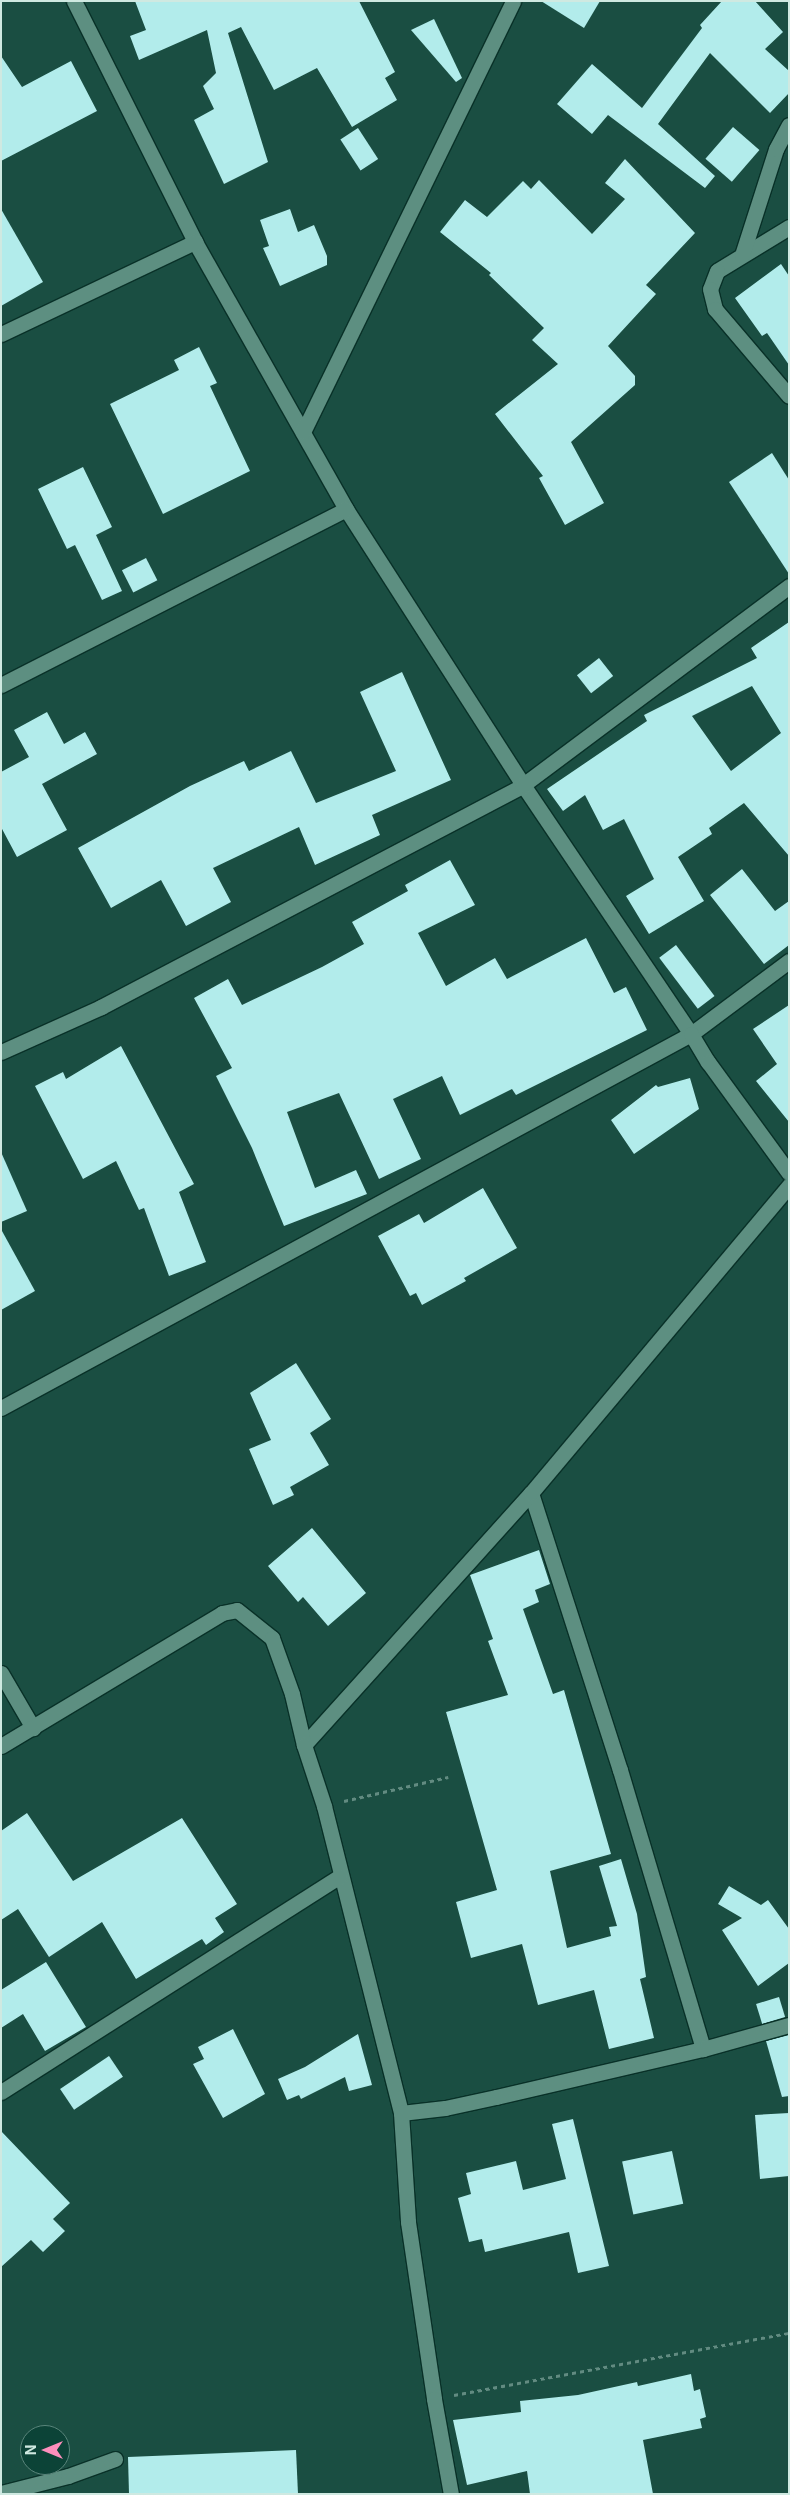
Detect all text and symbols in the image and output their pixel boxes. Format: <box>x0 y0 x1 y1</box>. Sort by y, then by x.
north arrow <box>20 2425 70 2475</box>
text: N <box>22 2445 39 2455</box>

